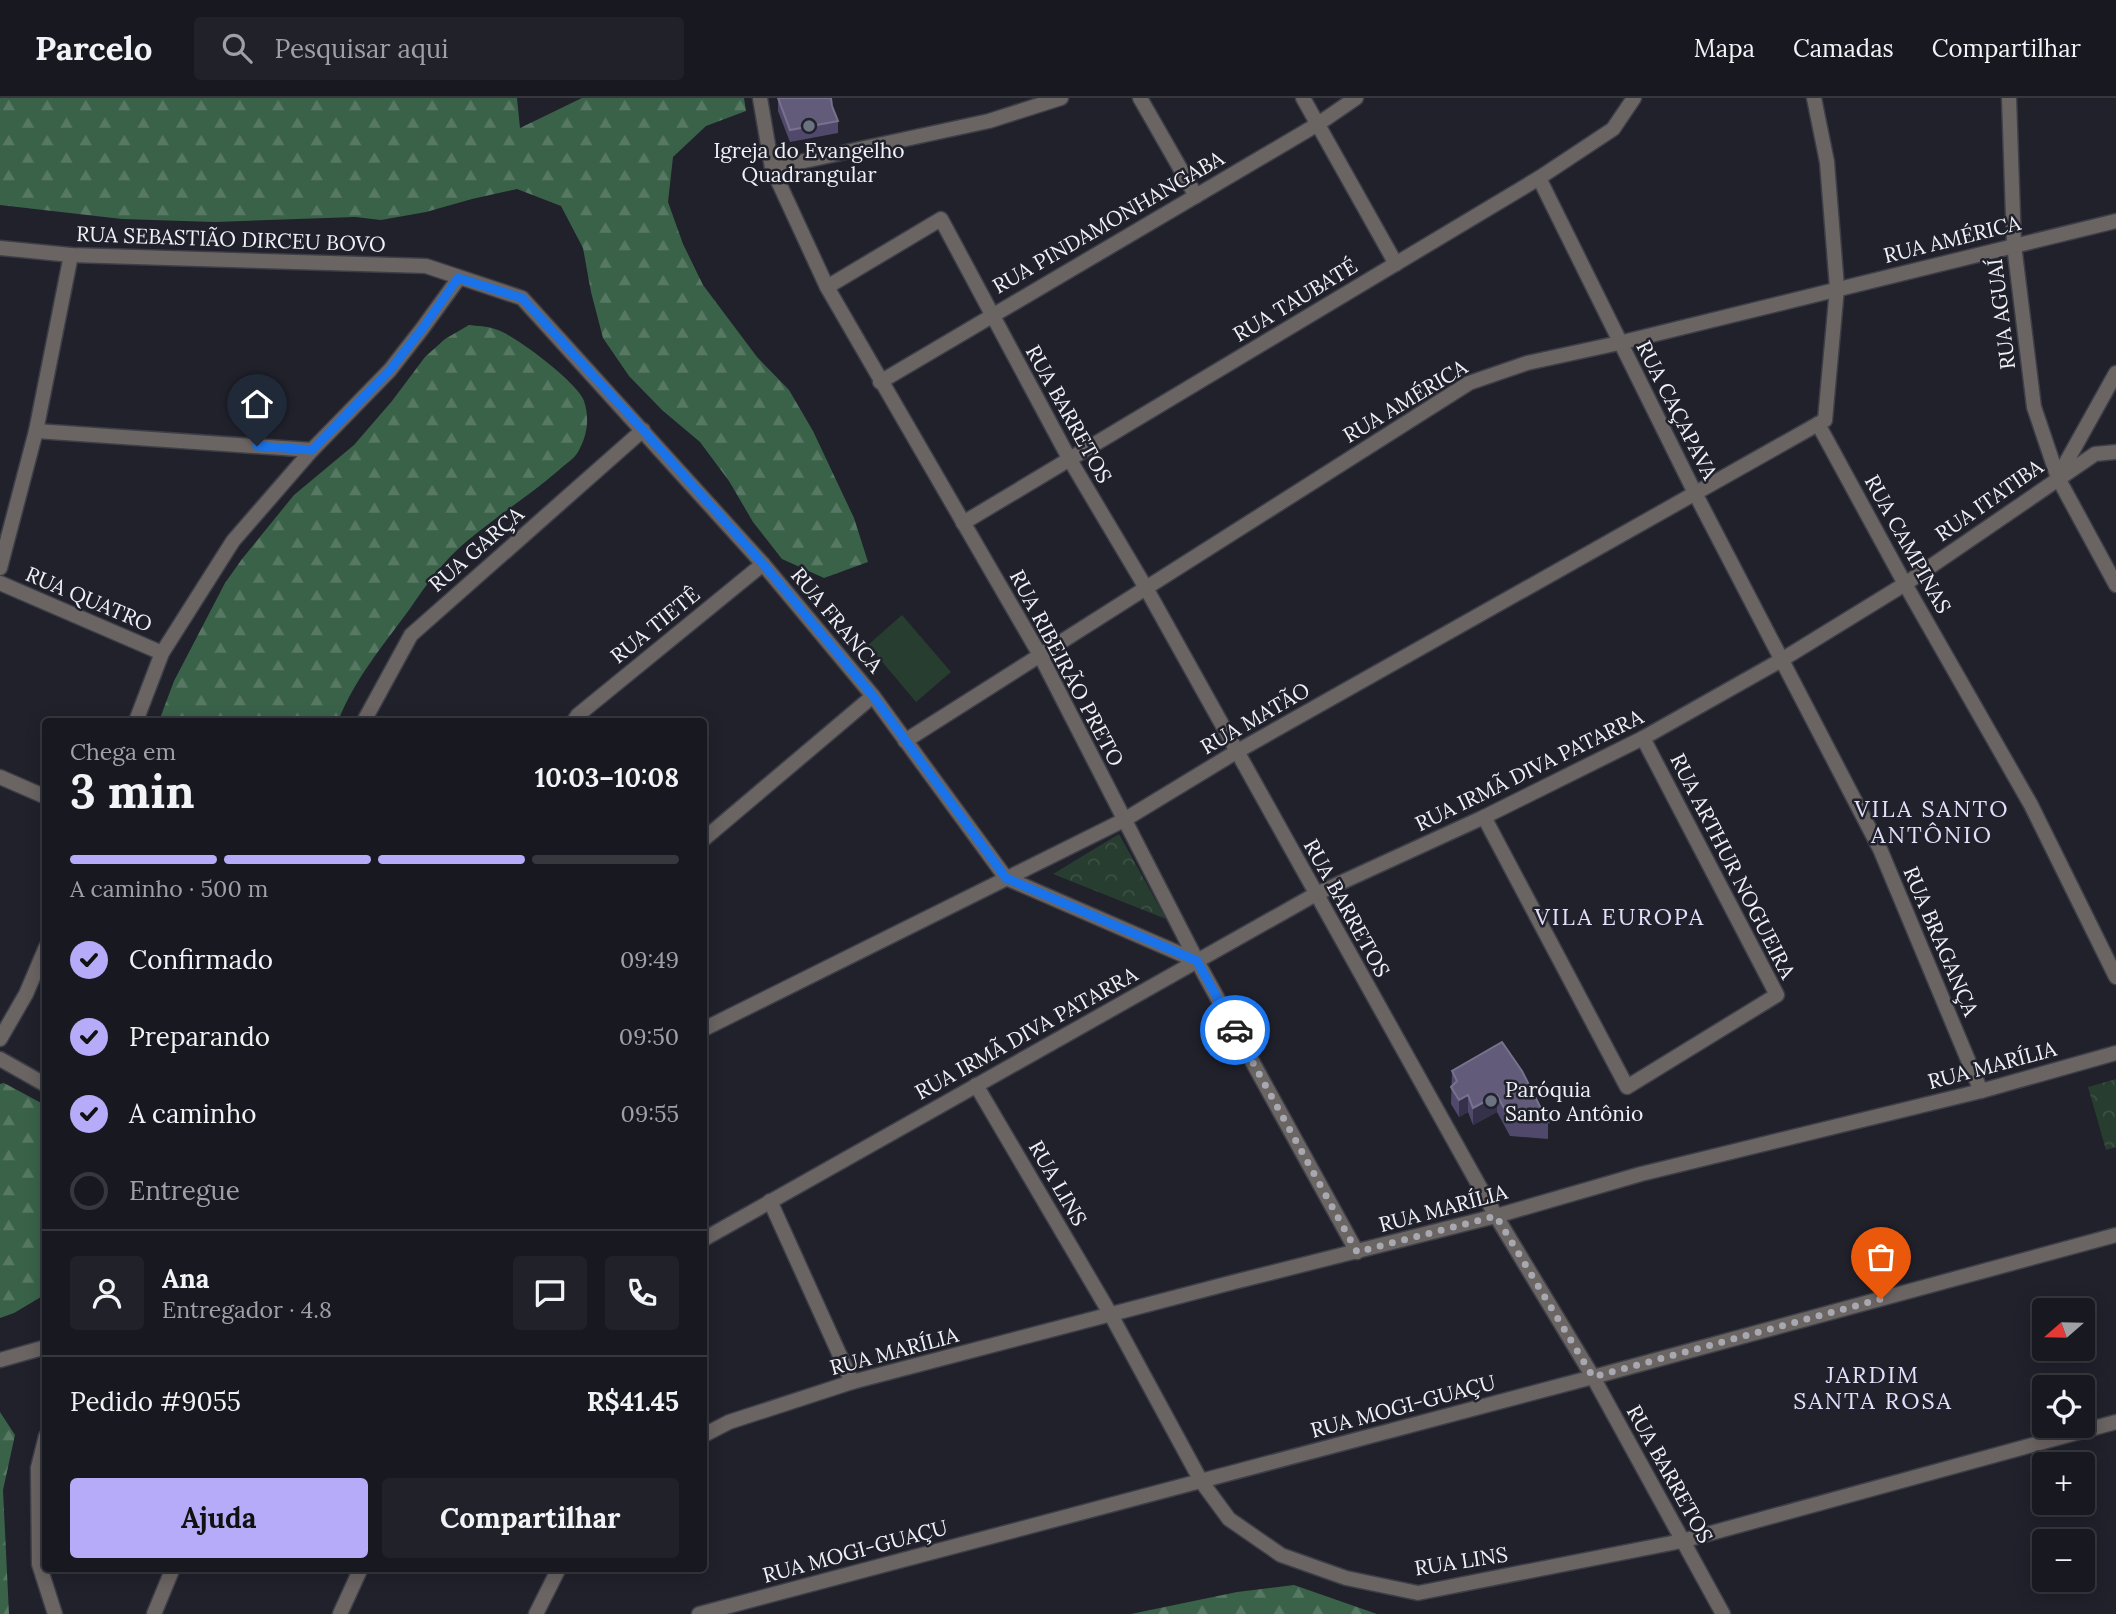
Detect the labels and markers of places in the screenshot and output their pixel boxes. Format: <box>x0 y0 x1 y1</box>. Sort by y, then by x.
marker: Igreja do Evangelho Quadrangular <box>801 118 817 134</box>
place label: Igreja do Evangelho Quadrangular <box>713 137 905 188</box>
pin <box>227 374 287 446</box>
place label: Paróquia Santo Antônio <box>1505 1076 1643 1127</box>
marker: Paróquia Santo Antônio <box>1483 1093 1499 1109</box>
pin <box>1851 1227 1911 1299</box>

